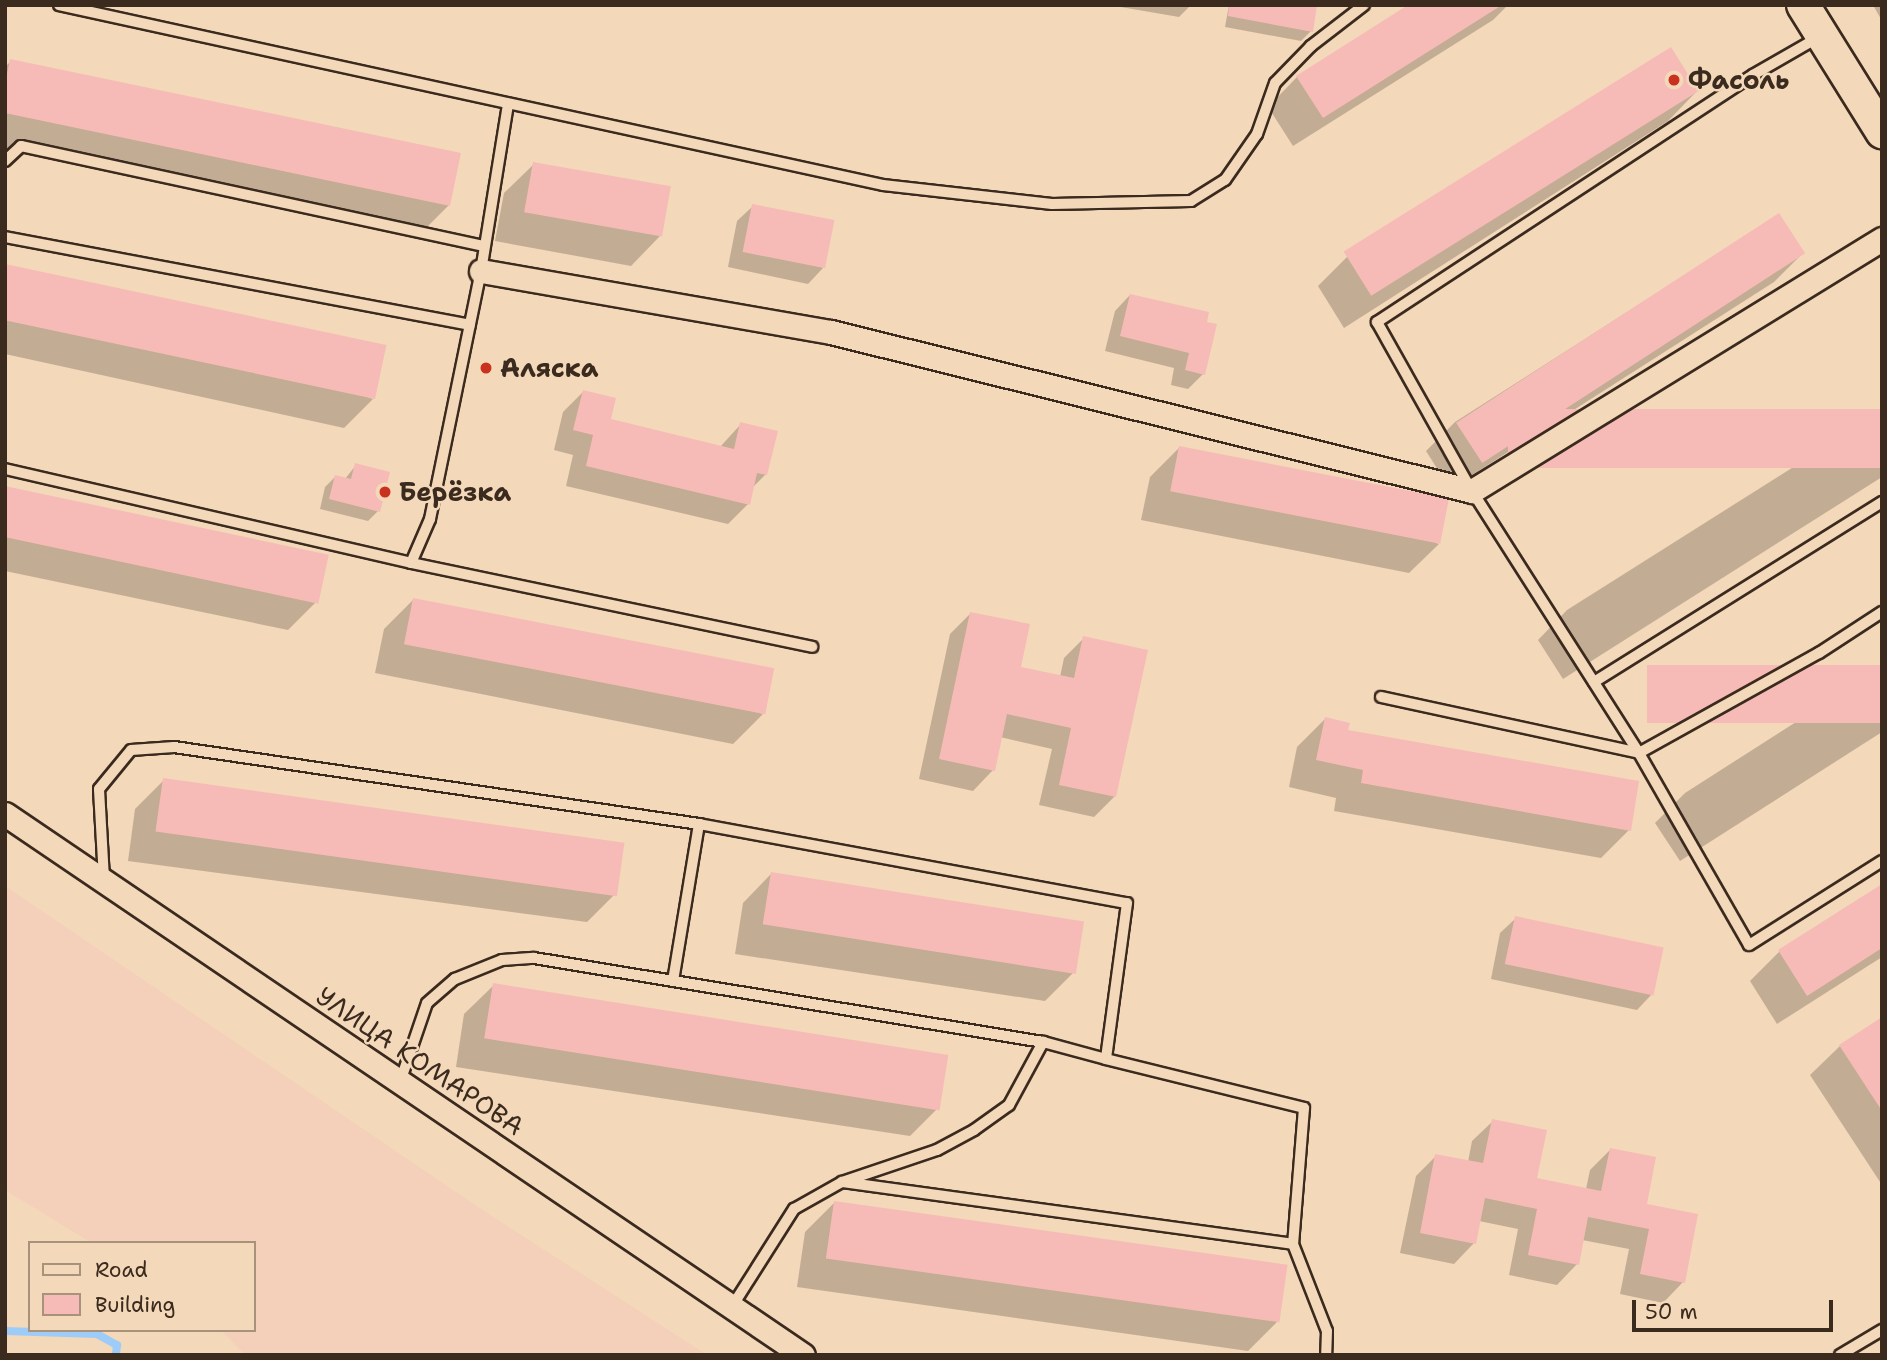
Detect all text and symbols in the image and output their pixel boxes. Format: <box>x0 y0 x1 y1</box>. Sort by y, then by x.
place label: Фасоль <box>1688 64 1789 96</box>
marker: Фасоль <box>1666 72 1682 88</box>
place label: Аляска <box>500 352 599 384</box>
marker: Аляска <box>478 360 494 376</box>
place label: Берёзка <box>399 476 511 508</box>
marker: Берёзка <box>377 484 393 500</box>
street label: УЛИЦА КОМАРОВА <box>310 980 530 1142</box>
legend <box>28 1241 256 1332</box>
text: Road <box>95 1256 148 1284</box>
scale bar <box>1635 1286 1836 1330</box>
text: Building <box>95 1291 175 1319</box>
text: 50 m <box>1645 1298 1698 1326</box>

